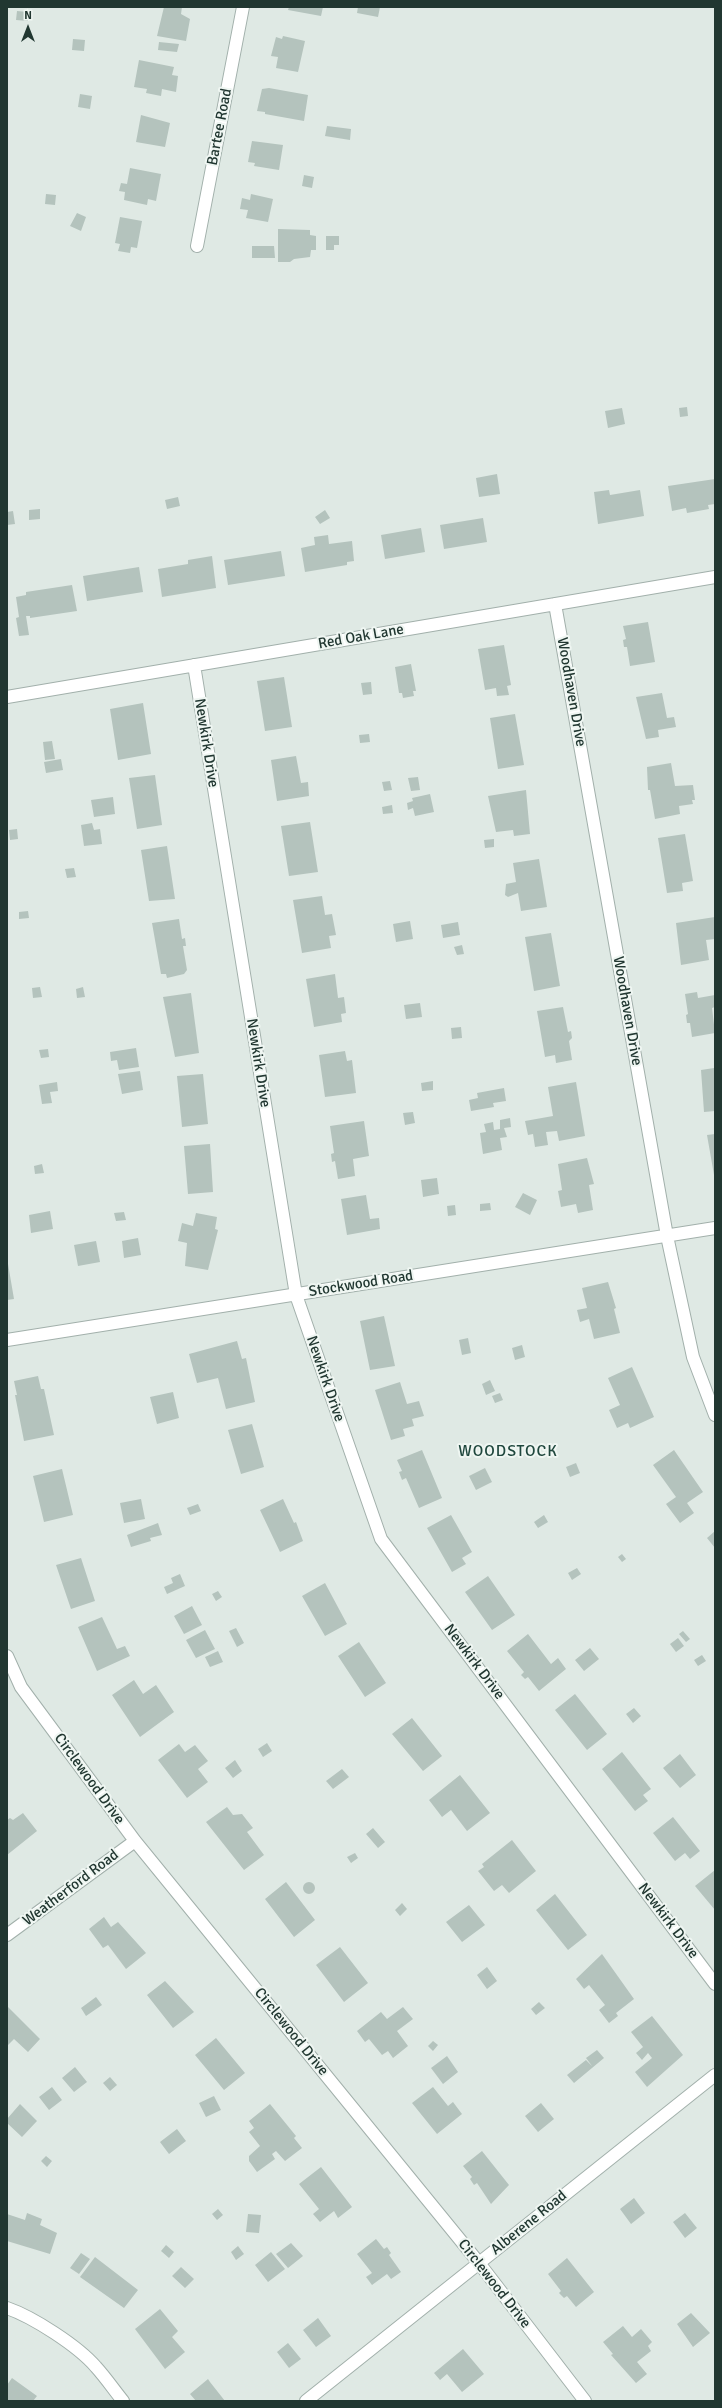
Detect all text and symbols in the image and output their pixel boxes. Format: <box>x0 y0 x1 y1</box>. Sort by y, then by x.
north arrow <box>8 8 48 48</box>
text: N <box>24 9 32 22</box>
street label: Bartee Road <box>204 87 236 167</box>
street label: Red Oak Lane <box>317 621 405 653</box>
street label: Woodhaven Drive <box>553 636 589 748</box>
street label: Newkirk Drive <box>190 697 222 789</box>
street label: Woodhaven Drive <box>609 955 645 1067</box>
street label: Newkirk Drive <box>242 1017 274 1109</box>
street label: Stockwood Road <box>308 1267 414 1301</box>
street label: Newkirk Drive <box>302 1334 348 1424</box>
district label: WOODSTOCK <box>458 1442 558 1462</box>
street label: Newkirk Drive <box>440 1621 508 1703</box>
street label: Circlewood Drive <box>50 1730 128 1828</box>
street label: Weatherford Road <box>19 1846 123 1930</box>
street label: Newkirk Drive <box>634 1880 702 1962</box>
street label: Circlewood Drive <box>250 1984 332 2080</box>
street label: Alberene Road <box>487 2187 571 2259</box>
street label: Circlewood Drive <box>454 2236 534 2332</box>

